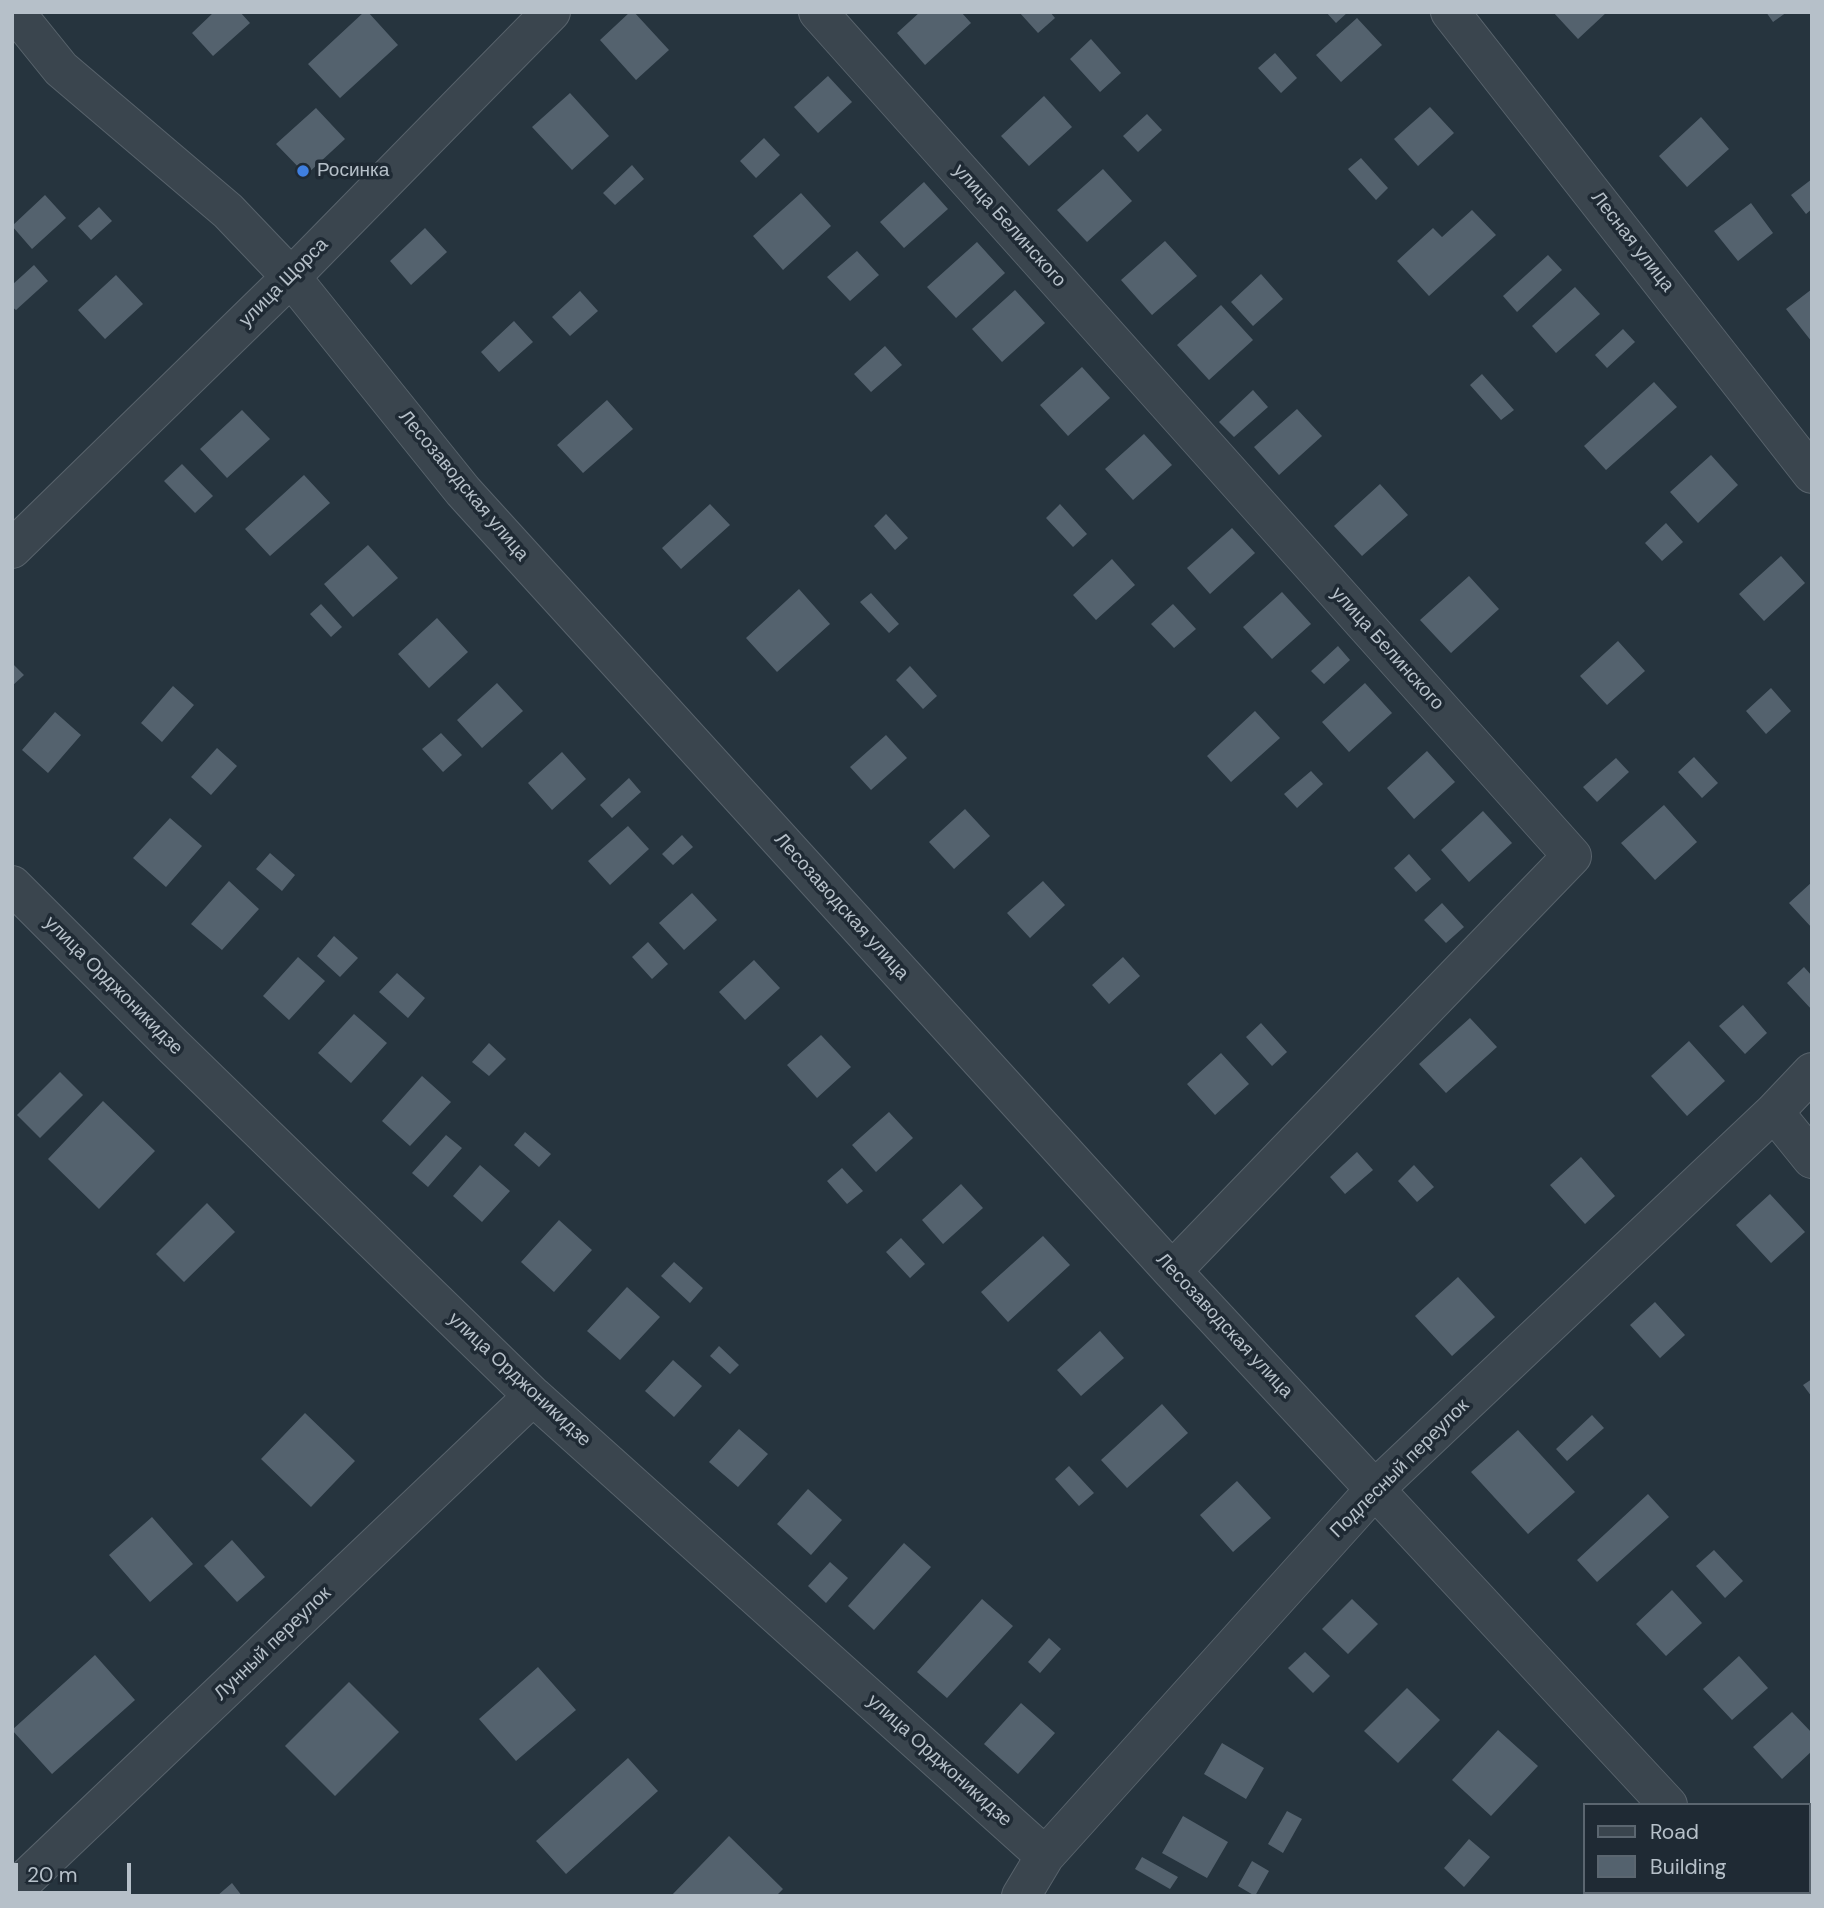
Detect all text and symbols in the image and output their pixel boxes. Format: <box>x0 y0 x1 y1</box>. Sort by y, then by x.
place label: Росинка <box>317 160 389 182</box>
street label: улица Белинского <box>948 160 1070 292</box>
marker: Росинка <box>295 163 311 179</box>
street label: Лесная улица <box>1586 187 1678 297</box>
street label: улица Щорса <box>235 234 333 332</box>
street label: Лесозаводская улица <box>393 406 533 566</box>
street label: улица Белинского <box>1326 583 1448 715</box>
street label: Лесозаводская улица <box>769 829 913 985</box>
street label: улица Орджоникидзе <box>39 912 187 1060</box>
street label: Лесозаводская улица <box>1151 1249 1297 1403</box>
street label: улица Орджоникидзе <box>443 1308 595 1452</box>
street label: Подлесный переулок <box>1326 1395 1474 1543</box>
street label: Лунный переулок <box>210 1582 336 1706</box>
street label: улица Орджоникидзе <box>862 1690 1016 1832</box>
legend <box>1582 1803 1810 1894</box>
text: Road <box>1650 1818 1699 1846</box>
scale bar <box>18 1848 135 1892</box>
text: Building <box>1650 1853 1726 1881</box>
text: 20 m <box>27 1861 78 1889</box>

